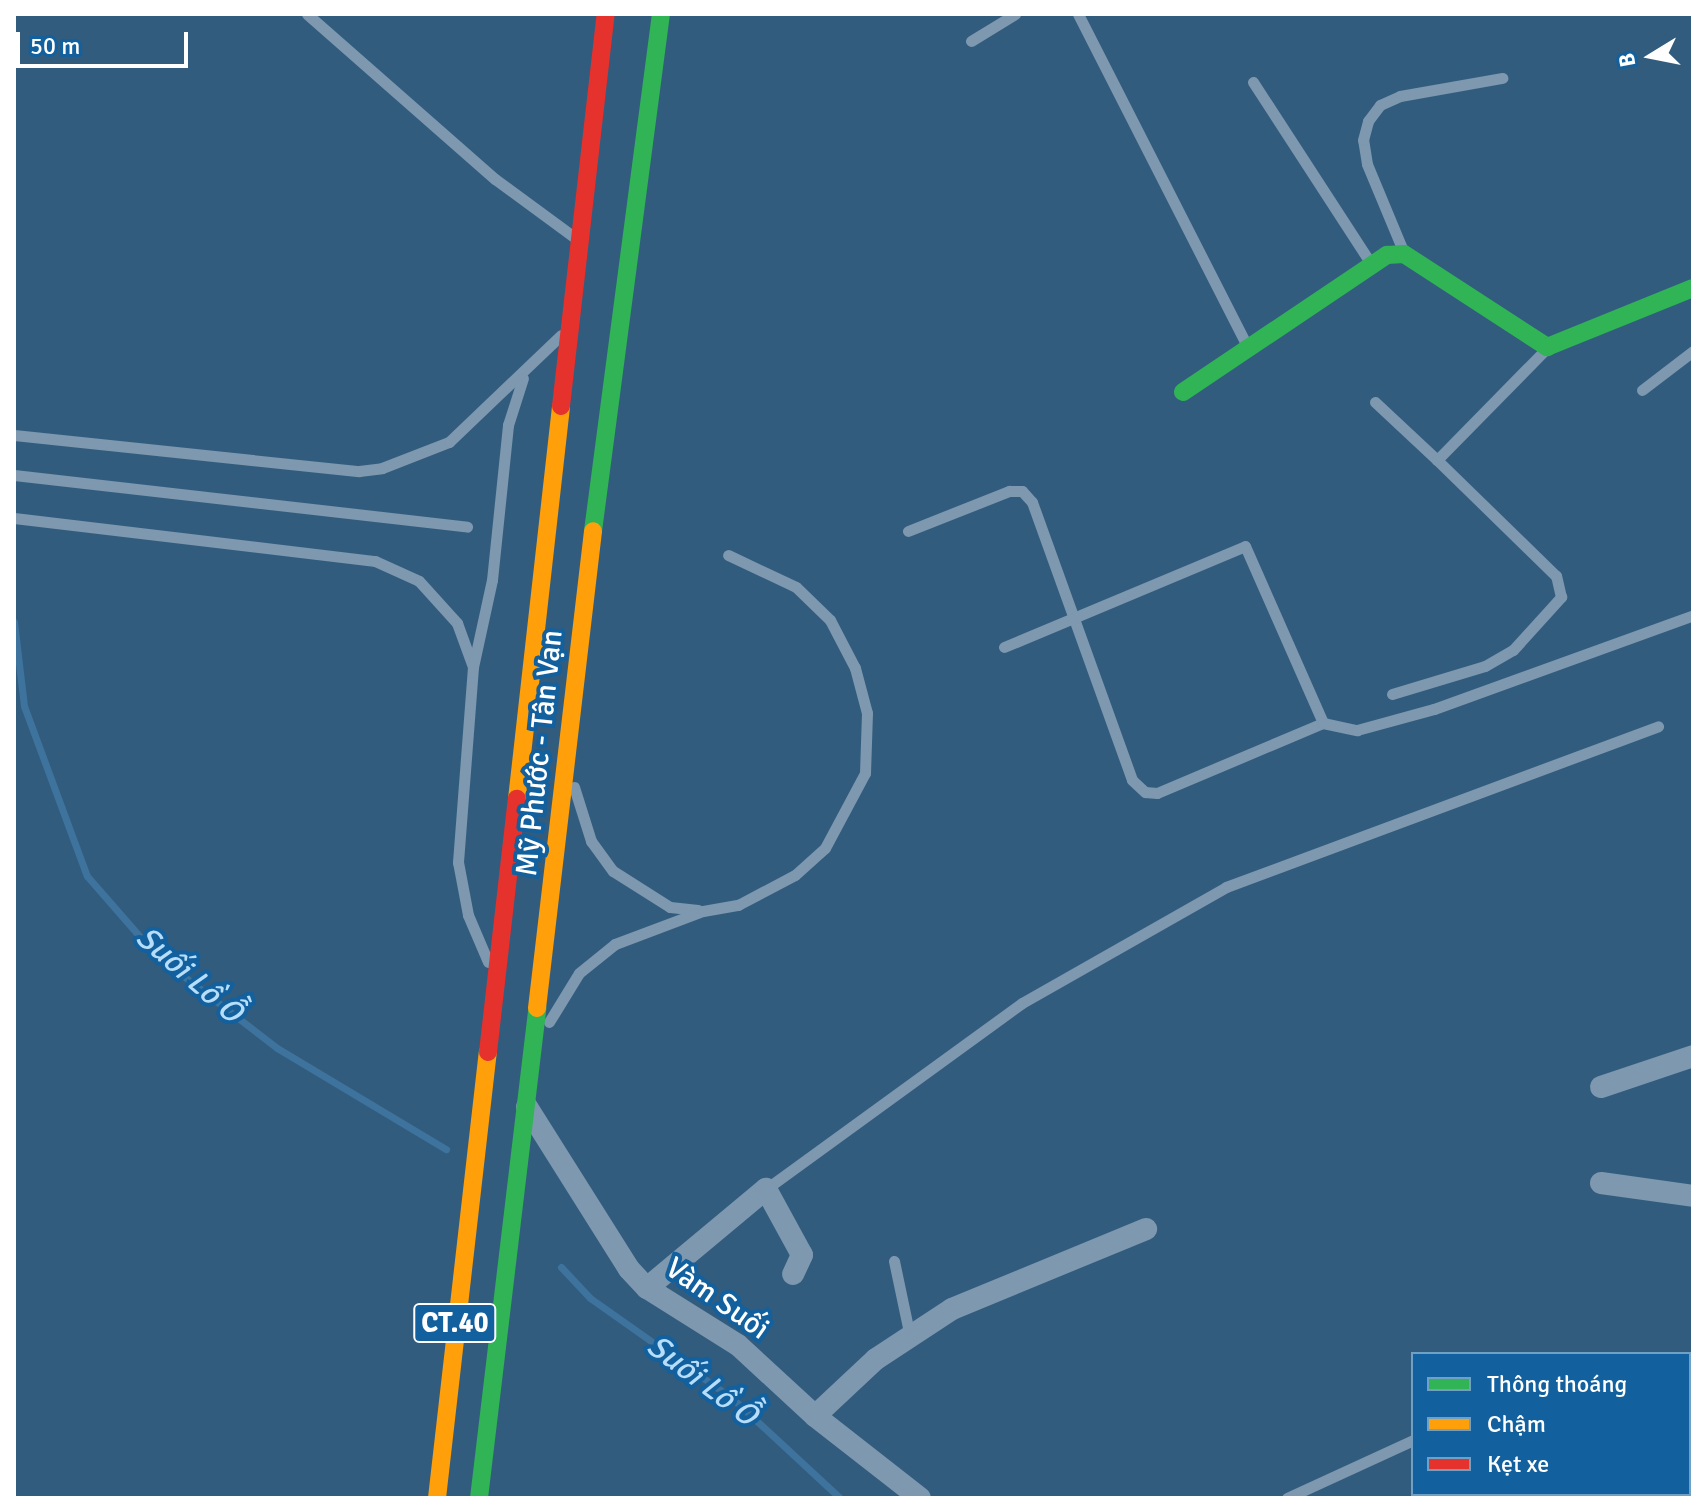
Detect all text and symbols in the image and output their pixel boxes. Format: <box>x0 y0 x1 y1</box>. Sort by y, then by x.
scale bar <box>20 16 192 66</box>
north arrow <box>1611 16 1691 96</box>
text: 50 m <box>30 31 80 61</box>
text: B <box>1612 51 1641 69</box>
street label: Mỹ Phước - Tân Vạn <box>509 628 571 878</box>
water label: Suối Lồ Ồ <box>128 918 250 1032</box>
street label: Vàm Suối <box>658 1250 776 1348</box>
road number: CT.40 <box>413 1299 497 1347</box>
water label: Suối Lồ Ồ <box>639 1327 765 1435</box>
legend <box>1411 1352 1691 1496</box>
text: Thông thoáng <box>1487 1369 1627 1399</box>
text: Chậm <box>1487 1409 1546 1439</box>
text: Kẹt xe <box>1487 1449 1549 1479</box>

